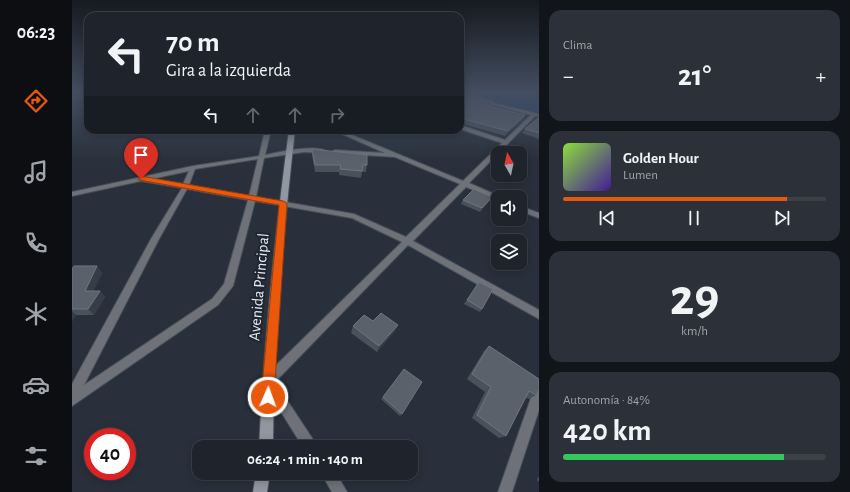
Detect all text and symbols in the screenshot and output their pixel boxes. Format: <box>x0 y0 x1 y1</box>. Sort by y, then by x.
text: 06:23 <box>17 24 55 42</box>
icon: left <box>100 28 152 80</box>
text: 70 m <box>166 29 220 57</box>
text: Clima <box>563 39 593 52</box>
text: 21° <box>678 61 711 91</box>
text: Gira a la izquierda <box>166 62 291 80</box>
text: − <box>563 65 574 87</box>
text: + <box>815 65 826 87</box>
icon: directions <box>22 87 50 115</box>
icon: left <box>200 104 222 126</box>
icon: ahead <box>242 104 264 126</box>
icon: ahead <box>284 104 306 126</box>
icon: right <box>326 104 348 126</box>
pin <box>124 138 158 179</box>
icon: arrive <box>130 144 152 166</box>
north arrow <box>491 146 527 182</box>
map controls <box>491 146 527 270</box>
text: Golden Hour <box>623 151 699 166</box>
icon: music <box>22 158 50 186</box>
text: Lumen <box>623 169 658 182</box>
button: sound <box>491 190 527 226</box>
icon: previous <box>596 207 618 229</box>
icon: pause <box>683 207 705 229</box>
icon: next <box>771 207 793 229</box>
icon: phone <box>22 229 50 257</box>
street label: Avenida Principal <box>246 232 272 342</box>
button: layers <box>491 234 527 270</box>
text: 29 <box>670 272 719 324</box>
icon: climate <box>22 300 50 328</box>
text: km/h <box>681 325 708 338</box>
icon: car <box>22 371 50 399</box>
position arrow <box>247 376 289 418</box>
text: Autonomía · 84% <box>563 394 650 407</box>
text: 420 km <box>563 416 651 446</box>
speed limit sign: 40 <box>84 428 136 480</box>
icon: filters <box>22 442 50 470</box>
text: 06:24 · 1 min · 140 m <box>247 452 363 467</box>

